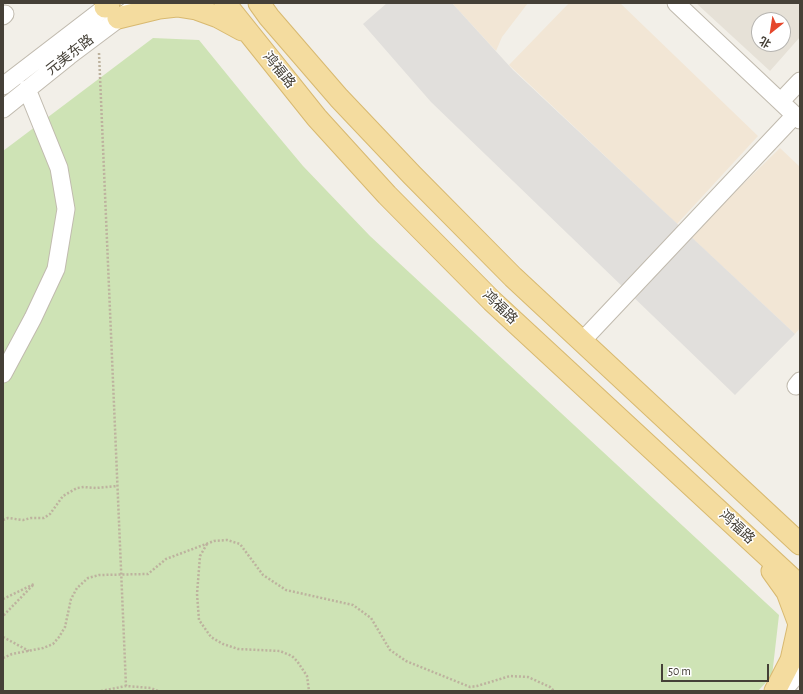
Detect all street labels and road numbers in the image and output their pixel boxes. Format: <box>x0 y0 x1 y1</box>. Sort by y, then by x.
street label: 元美东路 <box>43 31 97 79</box>
street label: 鸿福路 <box>259 48 299 92</box>
street label: 鸿福路 <box>479 286 521 328</box>
street label: 鸿福路 <box>716 507 758 547</box>

